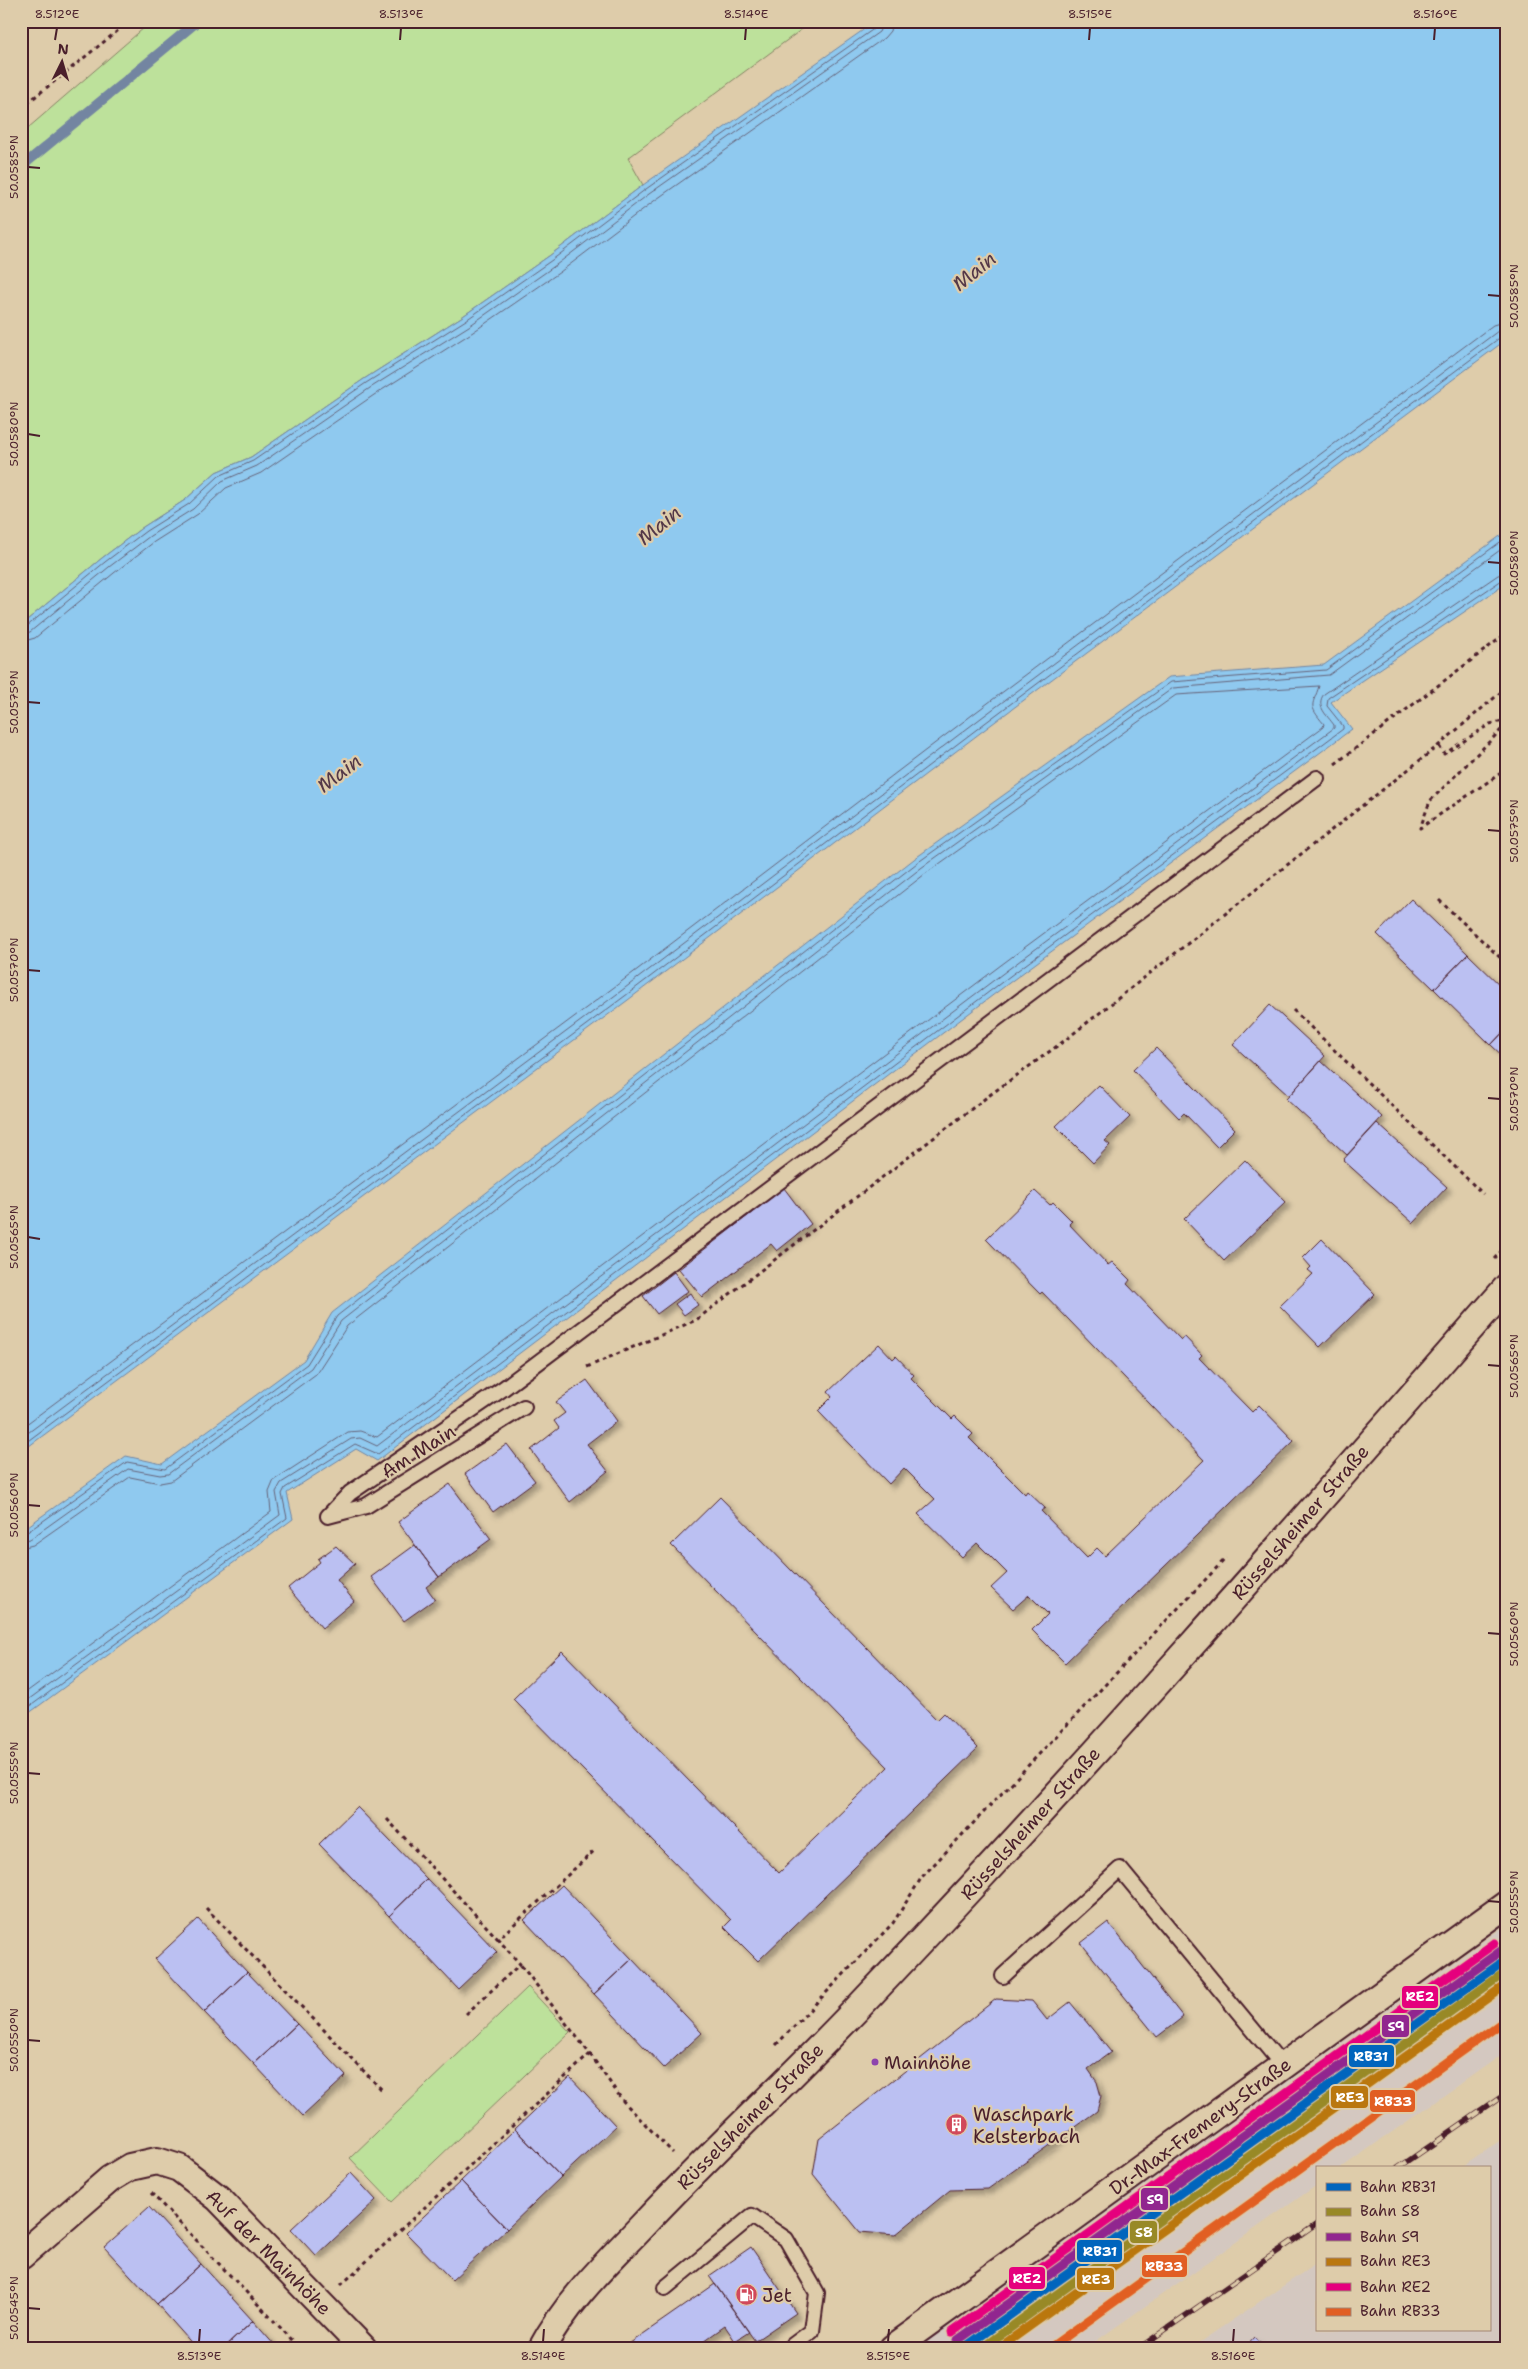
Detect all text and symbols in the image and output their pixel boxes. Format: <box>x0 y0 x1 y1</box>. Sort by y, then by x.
text: 8.512°E <box>35 6 79 22</box>
text: 8.513°E <box>379 6 423 22</box>
text: 8.514°E <box>724 6 768 22</box>
text: 8.515°E <box>1068 6 1112 22</box>
text: 8.516°E <box>1413 6 1457 22</box>
north arrow <box>38 38 88 88</box>
text: N <box>57 40 69 58</box>
text: 50.0585°N <box>6 135 22 199</box>
water label: Main <box>947 245 1001 297</box>
text: 50.0585°N <box>1506 264 1522 328</box>
text: 50.0580°N <box>6 402 22 467</box>
water label: Main <box>632 499 686 551</box>
text: 50.0580°N <box>1506 531 1522 596</box>
text: 50.0575°N <box>6 670 22 734</box>
water label: Main <box>311 748 367 798</box>
text: 50.0575°N <box>1506 799 1522 863</box>
text: 50.0570°N <box>6 938 22 1002</box>
text: 50.0570°N <box>1506 1067 1522 1131</box>
text: 50.0565°N <box>6 1205 22 1269</box>
text: 50.0565°N <box>1506 1334 1522 1398</box>
street label: Am Main <box>376 1419 460 1484</box>
street label: Rüsselsheimer Straße <box>1226 1439 1375 1605</box>
text: 50.0560°N <box>6 1472 22 1538</box>
text: 50.0560°N <box>1506 1601 1522 1667</box>
street label: Rüsselsheimer Straße <box>955 1741 1106 1905</box>
text: 50.0555°N <box>6 1742 22 1804</box>
text: 50.0555°N <box>1506 1871 1522 1933</box>
line badge: RE2 <box>1401 1985 1439 2009</box>
text: RE2 <box>1406 1987 1435 2005</box>
text: 50.0550°N <box>6 2008 22 2072</box>
line badge: S9 <box>1381 2014 1410 2038</box>
text: S9 <box>1387 2017 1405 2035</box>
street label: Rüsselsheimer Straße <box>672 2038 829 2195</box>
line badge: RB31 <box>1348 2044 1395 2068</box>
text: RB31 <box>1354 2047 1388 2065</box>
place label: Mainhöhe <box>884 2051 971 2075</box>
street label: Dr.-Max-Fremery-Straße <box>1104 2052 1296 2201</box>
marker: Mainhöhe <box>870 2057 880 2067</box>
line badge: RE3 <box>1330 2085 1369 2109</box>
text: RE3 <box>1336 2088 1365 2106</box>
line badge: RB33 <box>1369 2089 1416 2113</box>
text: RB33 <box>1374 2092 1412 2110</box>
place label: Waschpark Kelsterbach <box>973 2102 1080 2149</box>
building icon: Waschpark Kelsterbach <box>945 2113 969 2137</box>
legend <box>1316 2166 1490 2332</box>
text: Bahn RB31 <box>1360 2177 1436 2197</box>
street label: Auf der Mainhöhe <box>200 2184 337 2321</box>
line badge: S9 <box>1140 2187 1169 2211</box>
text: S9 <box>1146 2190 1164 2208</box>
text: Bahn S8 <box>1360 2201 1420 2221</box>
line badge: S8 <box>1129 2220 1158 2244</box>
text: S8 <box>1135 2223 1153 2241</box>
text: Bahn S9 <box>1360 2227 1419 2247</box>
line badge: RB31 <box>1076 2239 1123 2263</box>
text: RB31 <box>1083 2242 1117 2260</box>
text: Bahn RE3 <box>1360 2251 1431 2271</box>
line badge: RB33 <box>1141 2254 1188 2278</box>
text: RB33 <box>1145 2257 1183 2275</box>
line badge: RE2 <box>1008 2266 1046 2290</box>
line badge: RE3 <box>1076 2267 1115 2291</box>
text: RE2 <box>1013 2269 1042 2287</box>
text: RE3 <box>1082 2270 1111 2288</box>
text: 50.0545°N <box>6 2276 22 2340</box>
text: Bahn RE2 <box>1360 2277 1431 2297</box>
fuel station icon: Jet <box>734 2283 758 2307</box>
place label: Jet <box>762 2283 792 2308</box>
text: Bahn RB33 <box>1360 2301 1440 2321</box>
text: 8.513°E <box>177 2348 221 2364</box>
text: 8.514°E <box>521 2348 565 2364</box>
text: 8.515°E <box>866 2348 910 2364</box>
text: 8.516°E <box>1211 2348 1255 2364</box>

